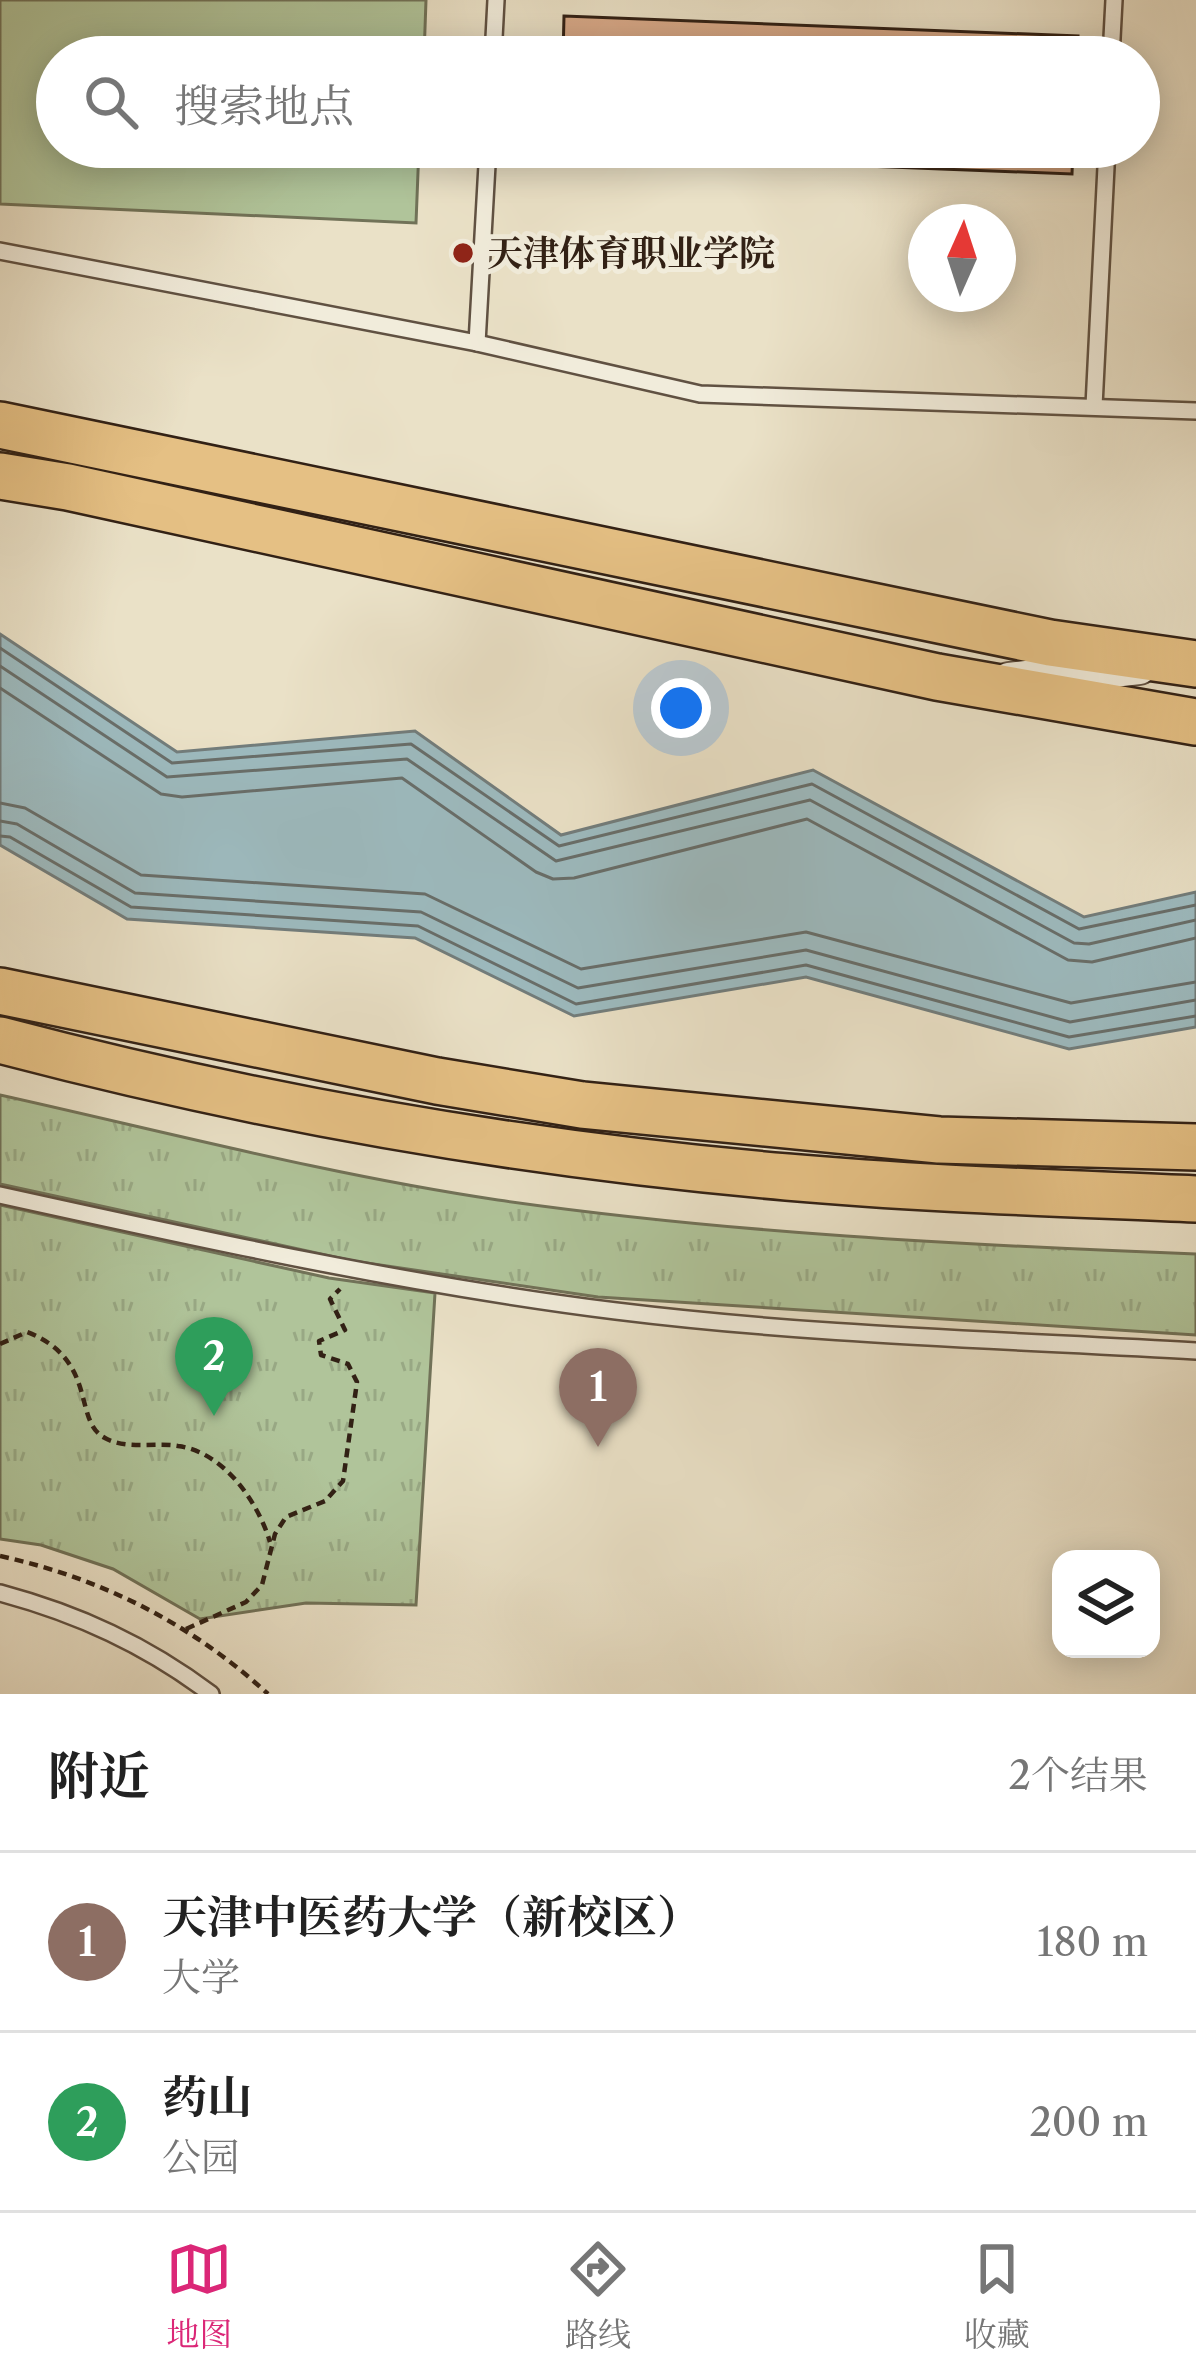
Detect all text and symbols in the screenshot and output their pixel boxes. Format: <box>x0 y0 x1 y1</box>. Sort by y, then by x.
search box <box>36 36 1160 168</box>
icon: search <box>78 69 144 135</box>
text: 搜索地点 <box>174 78 354 134</box>
north arrow <box>908 204 1016 312</box>
place label: 天津体育职业学院 <box>487 231 775 275</box>
marker: 天津体育职业学院 <box>450 240 476 266</box>
your location <box>651 678 711 738</box>
pin: 2 <box>175 1317 253 1416</box>
pin: 1 <box>559 1348 637 1447</box>
map controls <box>1052 1550 1160 1658</box>
button: layers <box>1052 1550 1160 1658</box>
text: 附近 <box>48 1745 150 1807</box>
text: 2个结果 <box>1009 1751 1148 1799</box>
text: 天津中医药大学（新校区） <box>162 1889 702 1945</box>
text: 1 <box>78 1918 96 1966</box>
text: 180 m <box>1037 1918 1148 1966</box>
text: 大学 <box>162 1953 240 2001</box>
text: 药山 <box>162 2069 252 2125</box>
text: 2 <box>75 2098 99 2146</box>
text: 200 m <box>1029 2098 1148 2146</box>
text: 公园 <box>162 2133 240 2181</box>
tab: 地图 <box>166 2236 232 2355</box>
tab: 路线 <box>565 2236 631 2355</box>
tab: 收藏 <box>964 2236 1030 2355</box>

